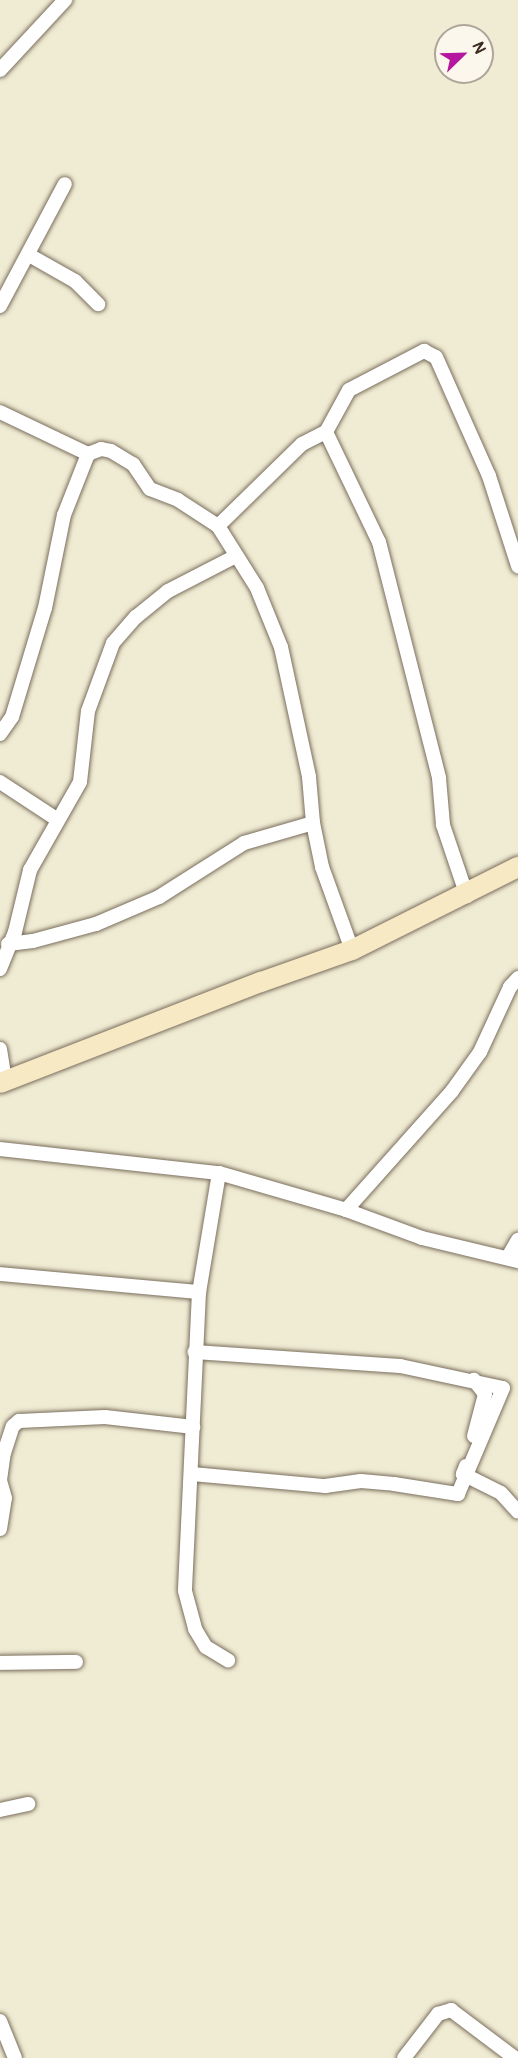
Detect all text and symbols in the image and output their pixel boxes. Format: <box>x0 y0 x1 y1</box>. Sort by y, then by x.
north arrow <box>434 24 494 84</box>
text: N <box>467 39 490 57</box>

